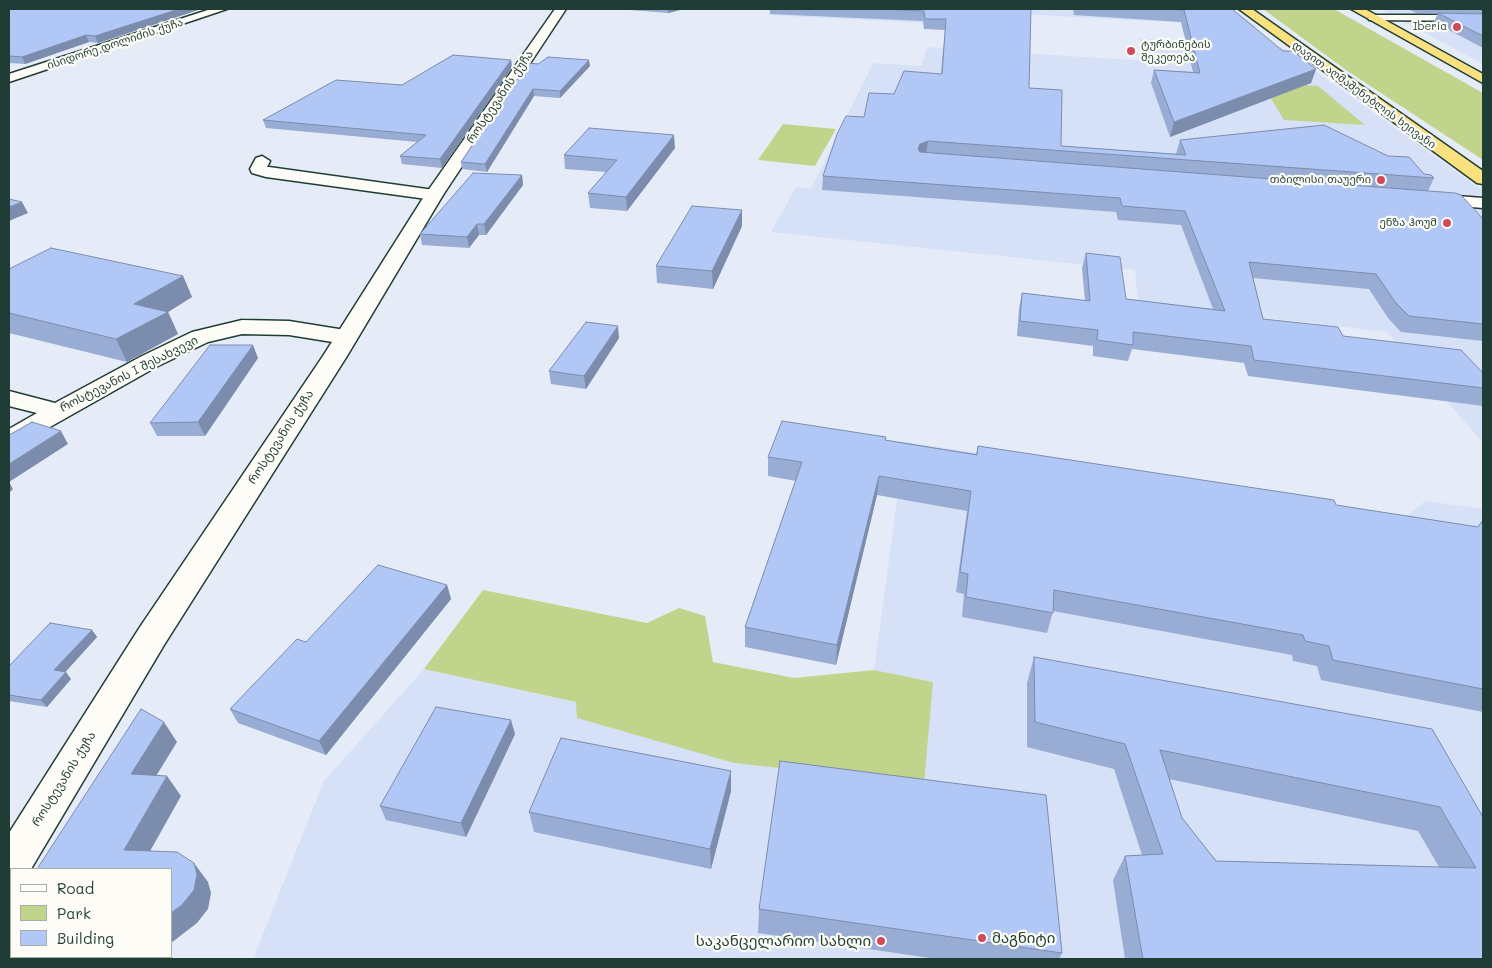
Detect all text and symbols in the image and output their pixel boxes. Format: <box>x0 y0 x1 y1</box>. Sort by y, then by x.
street label: ისიდორე დოლიძის ქუჩა <box>45 16 185 72</box>
place label: Iberia <box>1413 20 1447 34</box>
marker: Iberia <box>1451 21 1463 33</box>
place label: ტურბინების შეკეთება <box>1141 38 1211 64</box>
street label: დავით აღმაშენებლის ხეივანი <box>1290 38 1438 152</box>
marker: ტურბინების შეკეთება <box>1125 45 1137 57</box>
street label: როსტევანის ქუჩა <box>463 48 537 146</box>
place label: თბილისი თაუერი <box>1270 173 1371 187</box>
marker: თბილისი თაუერი <box>1375 174 1387 186</box>
place label: ენზა ჰოუმ <box>1379 216 1437 230</box>
marker: ენზა ჰოუმ <box>1441 217 1453 229</box>
street label: როსტევანის I შესახვევი <box>57 333 201 415</box>
street label: როსტევანის ქუჩა <box>245 387 317 487</box>
street label: როსტევანის ქუჩა <box>29 729 99 829</box>
legend <box>10 868 172 958</box>
text: Road <box>57 878 94 898</box>
text: Park <box>57 903 91 923</box>
text: Building <box>57 928 114 948</box>
place label: მაგნიტი <box>992 929 1055 947</box>
place label: საკანცელარიო სახლი <box>696 932 871 950</box>
marker: მაგნიტი <box>976 932 988 944</box>
marker: საკანცელარიო სახლი <box>875 935 887 947</box>

